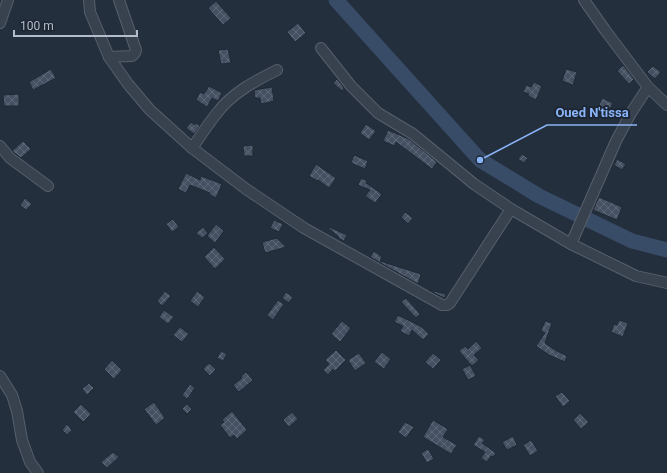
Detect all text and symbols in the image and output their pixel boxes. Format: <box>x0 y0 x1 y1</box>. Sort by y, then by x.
scale bar <box>14 12 137 38</box>
text: 100 m <box>20 19 54 33</box>
callout: Oued N'tissa <box>547 100 637 125</box>
text: Oued N'tissa <box>555 105 629 120</box>

